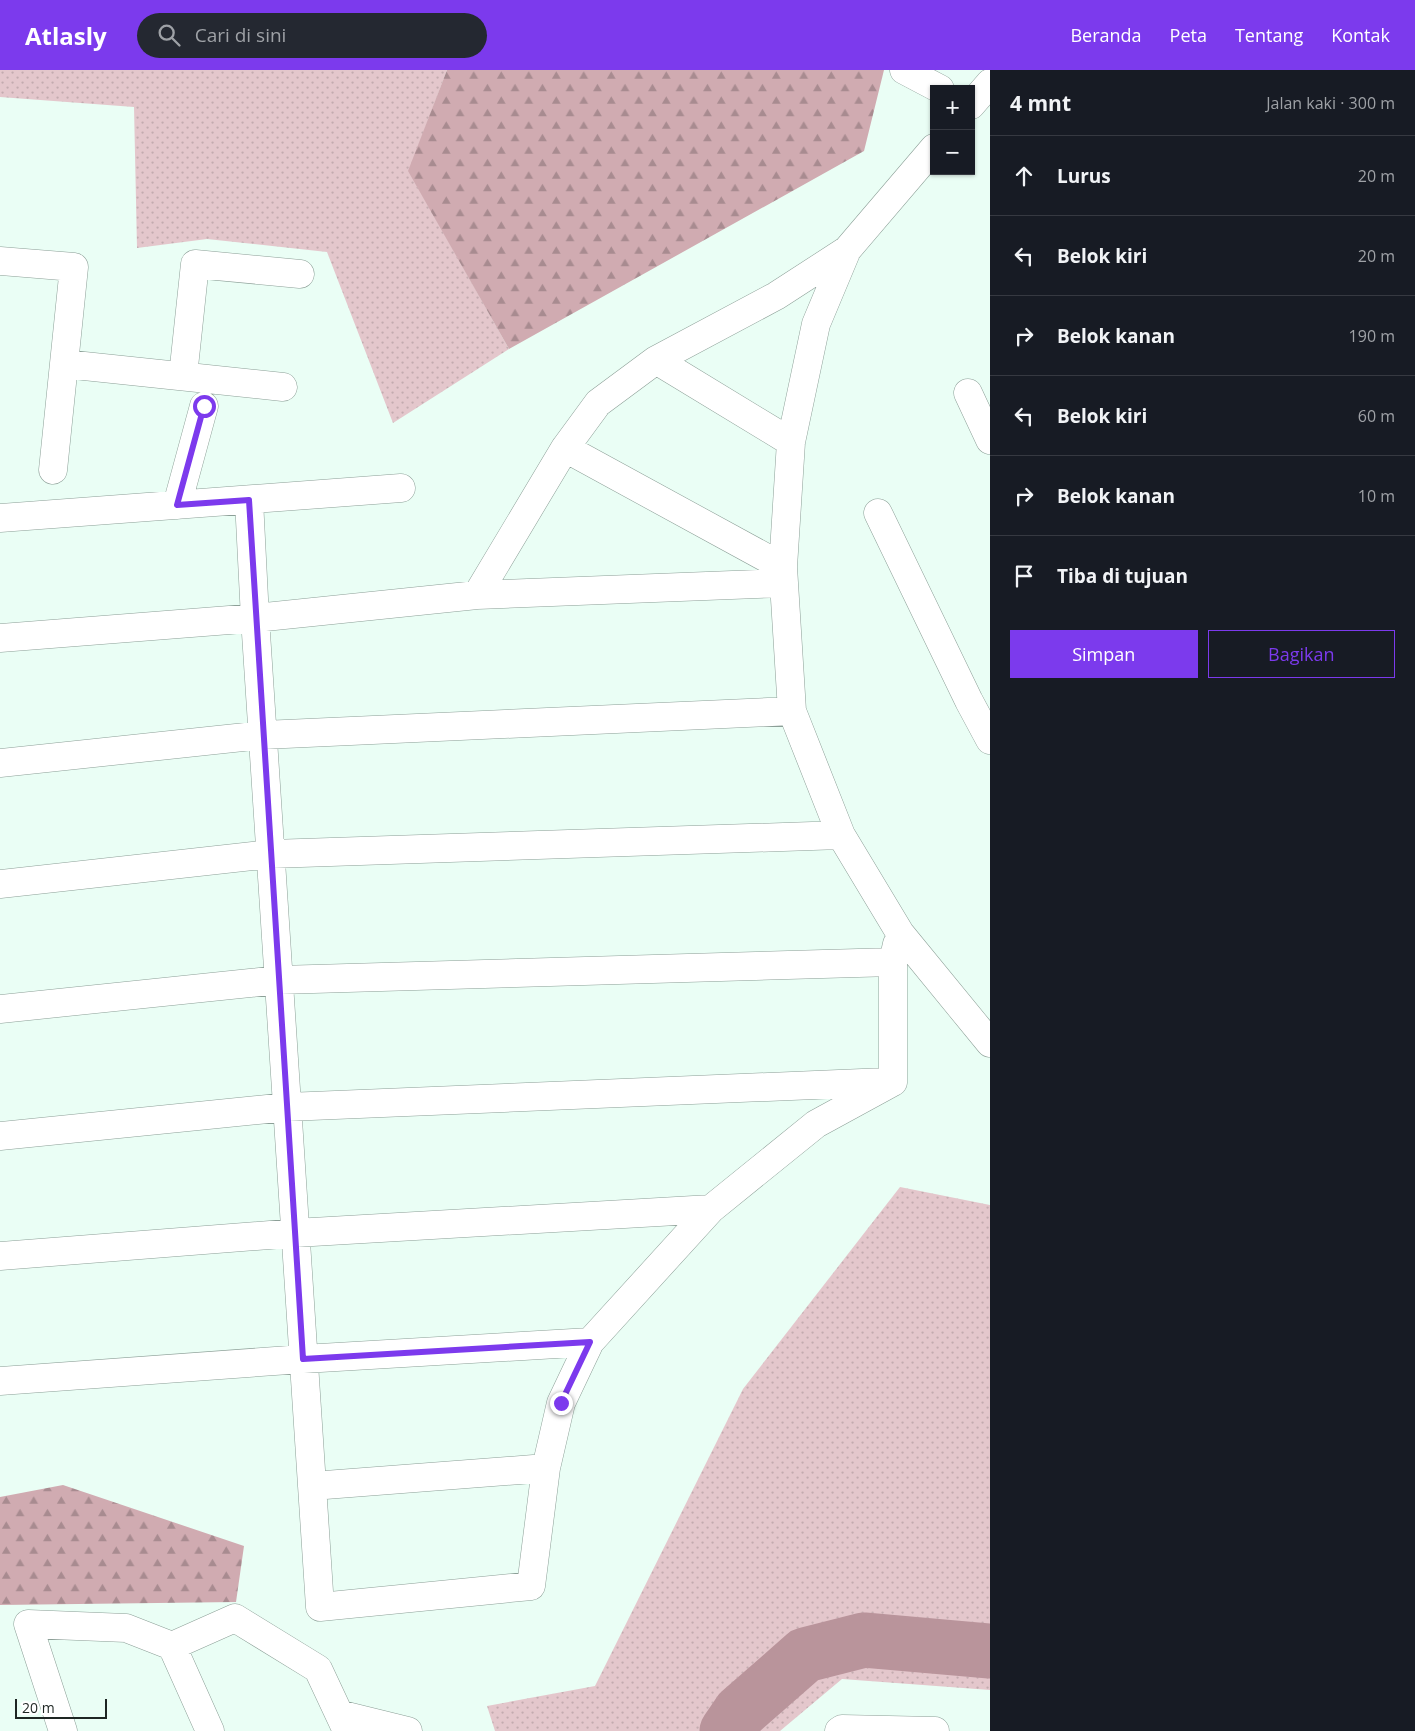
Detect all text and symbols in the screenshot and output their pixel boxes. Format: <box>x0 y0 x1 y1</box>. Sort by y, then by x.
search box <box>137 13 487 58</box>
text: Atlasly <box>25 19 107 52</box>
icon: search <box>155 21 183 49</box>
text: Cari di sini <box>195 22 286 48</box>
text: Beranda <box>1070 23 1142 47</box>
text: Peta <box>1170 23 1207 47</box>
text: Tentang <box>1235 23 1303 47</box>
text: Kontak <box>1331 23 1390 47</box>
map controls <box>930 85 975 175</box>
button: + <box>930 85 975 130</box>
text: 4 mnt <box>1010 89 1071 117</box>
text: Jalan kaki · 300 m <box>1266 92 1395 114</box>
button: − <box>930 130 975 175</box>
icon: ahead <box>1010 162 1038 190</box>
text: Lurus <box>1057 163 1111 189</box>
text: 20 m <box>1358 165 1395 187</box>
icon: left <box>1010 242 1038 270</box>
text: Belok kiri <box>1057 243 1147 269</box>
text: 20 m <box>1358 245 1395 267</box>
icon: right <box>1010 322 1038 350</box>
text: Belok kanan <box>1057 323 1175 349</box>
text: 190 m <box>1349 325 1395 347</box>
route start <box>193 395 216 418</box>
icon: left <box>1010 402 1038 430</box>
text: Belok kiri <box>1057 403 1147 429</box>
text: 60 m <box>1358 405 1395 427</box>
icon: right <box>1010 482 1038 510</box>
text: Belok kanan <box>1057 483 1175 509</box>
text: 10 m <box>1358 485 1395 507</box>
icon: arrive <box>1010 562 1038 590</box>
text: Tiba di tujuan <box>1057 563 1188 589</box>
button: Simpan <box>1010 630 1198 678</box>
button: Bagikan <box>1208 630 1395 678</box>
route end <box>550 1392 573 1415</box>
scale bar <box>15 1696 108 1719</box>
text: 20 m <box>22 1698 55 1717</box>

